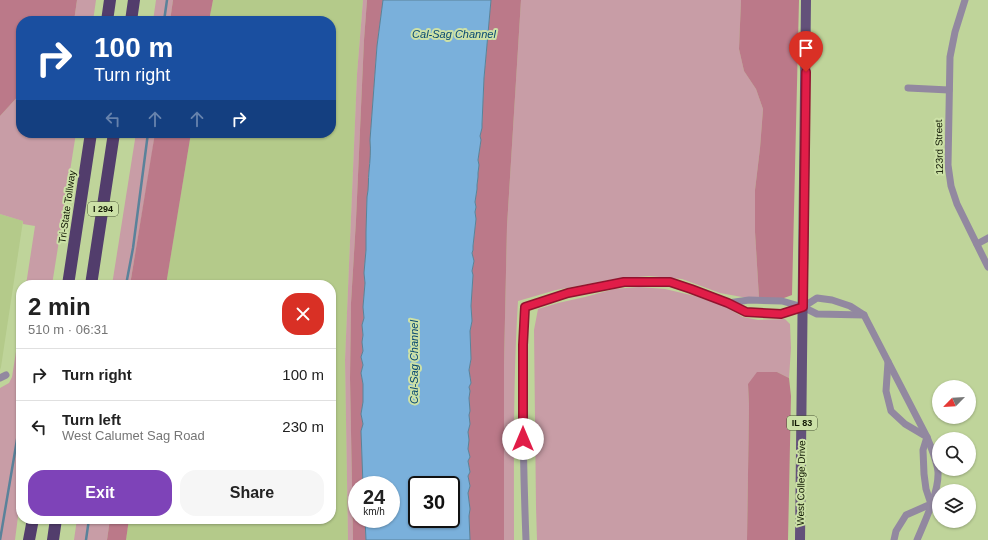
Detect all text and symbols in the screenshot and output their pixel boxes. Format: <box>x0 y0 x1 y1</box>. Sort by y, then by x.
water label: Cal-Sag Channel <box>412 28 496 40</box>
pin <box>789 31 823 72</box>
icon: right <box>28 32 80 84</box>
text: 100 m <box>94 32 173 63</box>
icon: arrive <box>795 37 817 59</box>
text: Turn right <box>94 65 170 85</box>
icon: left <box>102 108 124 130</box>
icon: ahead <box>144 108 166 130</box>
icon: ahead <box>186 108 208 130</box>
icon: right <box>228 108 250 130</box>
street label: 123rd Street <box>933 119 945 175</box>
street label: Tri-State Tollway <box>56 170 78 244</box>
road number: I 294 <box>88 202 118 216</box>
text: 2 min <box>28 293 91 320</box>
button: close <box>282 293 324 335</box>
water label: Cal-Sag Channel <box>408 320 420 404</box>
text: 510 m · 06:31 <box>28 322 108 337</box>
icon: right <box>28 364 50 386</box>
text: Turn right <box>62 366 132 383</box>
text: 100 m <box>282 366 324 383</box>
north arrow <box>932 380 976 424</box>
map controls <box>932 380 976 528</box>
text: Turn left <box>62 411 121 428</box>
icon: left <box>28 416 50 438</box>
road number: IL 83 <box>787 416 817 430</box>
text: 230 m <box>282 418 324 435</box>
position arrow <box>502 418 544 460</box>
text: West Calumet Sag Road <box>62 428 205 443</box>
button: search <box>932 432 976 476</box>
street label: West College Drive <box>795 440 807 526</box>
button: Exit <box>28 470 172 516</box>
button: Share <box>180 470 324 516</box>
speed limit sign: 30 <box>408 476 460 528</box>
button: layers <box>932 484 976 528</box>
text: 24 <box>363 486 385 508</box>
text: km/h <box>363 506 385 517</box>

